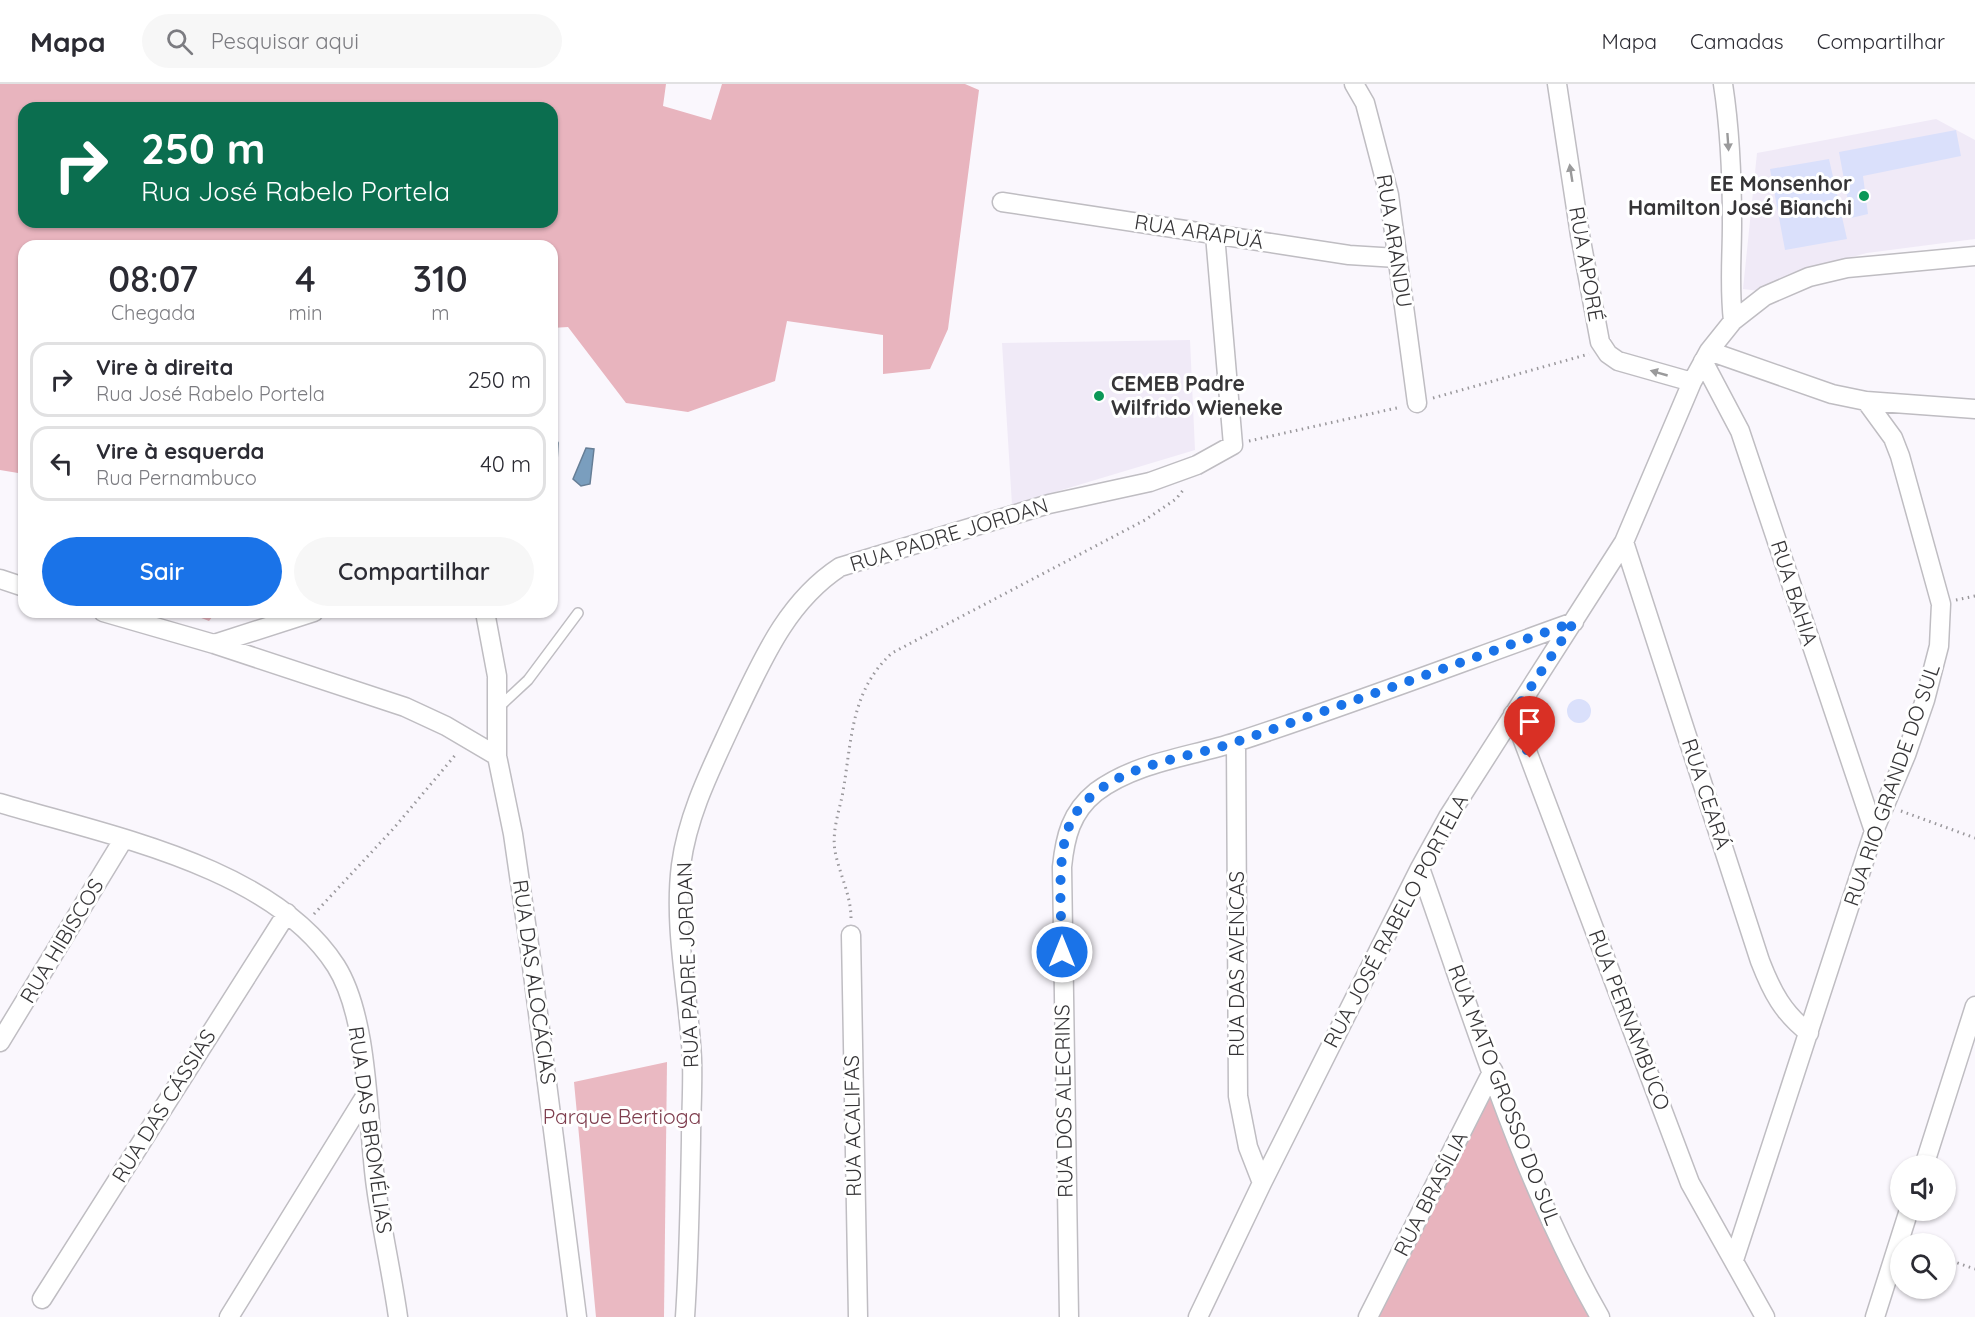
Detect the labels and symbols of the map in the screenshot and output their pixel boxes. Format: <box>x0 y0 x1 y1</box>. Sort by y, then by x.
one-way arrow <box>1724 133 1733 152</box>
one-way arrow <box>1567 164 1576 183</box>
place label: EE Monsenhor Hamilton José Bianchi <box>1628 170 1852 220</box>
street label: RUA ARANDU <box>1372 172 1418 309</box>
marker: EE Monsenhor Hamilton José Bianchi <box>1857 189 1871 203</box>
street label: RUA APORÉ <box>1564 204 1610 323</box>
street label: RUA ARAPUÃ <box>1133 208 1266 254</box>
one-way arrow <box>1650 368 1668 377</box>
place label: CEMEB Padre Wilfrido Wieneke <box>1111 370 1283 420</box>
marker: CEMEB Padre Wilfrido Wieneke <box>1092 389 1106 403</box>
street label: RUA PADRE JORDAN <box>846 491 1051 577</box>
street label: RUA BAHIA <box>1766 537 1824 649</box>
street label: RUA RIO GRANDE DO SUL <box>1837 660 1945 909</box>
pin <box>1504 696 1555 758</box>
street label: RUA CEARÁ <box>1677 735 1737 852</box>
street label: RUA JOSÉ RABELO PORTELA <box>1317 789 1473 1052</box>
street label: RUA PADRE JORDAN <box>670 862 704 1069</box>
street label: RUA DAS AVENCAS <box>1223 871 1249 1057</box>
street label: RUA HIBISCOS <box>14 873 109 1008</box>
street label: RUA DAS ALOCÁCIAS <box>508 878 562 1086</box>
position arrow <box>1030 920 1094 984</box>
street label: RUA PERNAMBUCO <box>1584 926 1676 1114</box>
street label: RUA MATO GROSSO DO SUL <box>1443 961 1567 1229</box>
street label: RUA DOS ALECRINS <box>1048 1004 1078 1198</box>
street label: RUA DAS CÁSSIAS <box>106 1024 221 1187</box>
street label: RUA DAS BROMÉLIAS <box>344 1025 398 1235</box>
street label: RUA ACALIFAS <box>838 1055 866 1197</box>
park label: Parque Bertioga <box>543 1103 701 1129</box>
street label: RUA BRASÍLIA <box>1388 1127 1473 1260</box>

